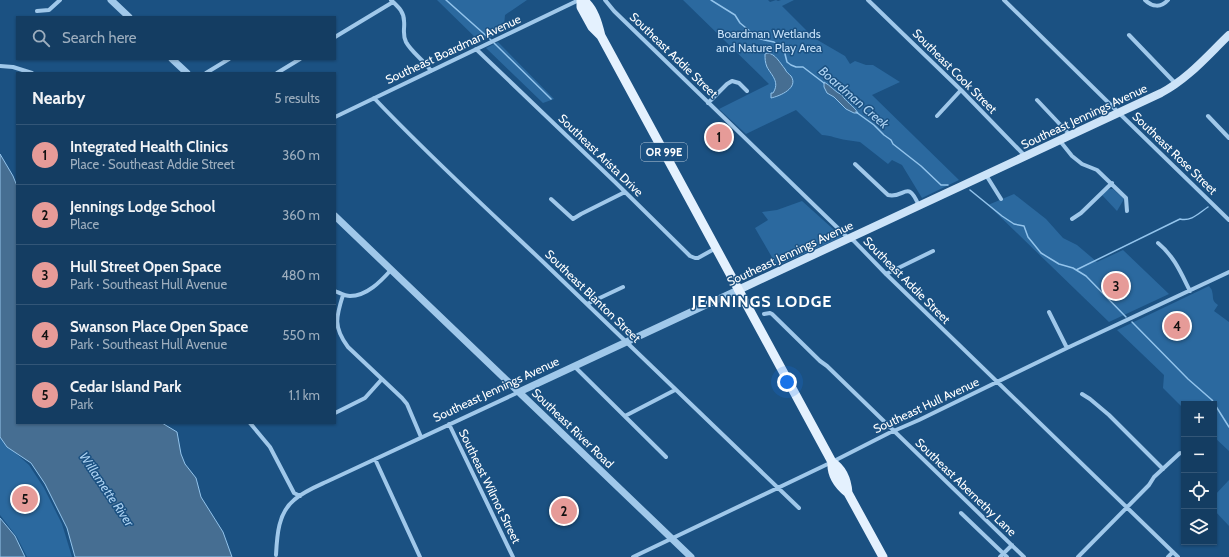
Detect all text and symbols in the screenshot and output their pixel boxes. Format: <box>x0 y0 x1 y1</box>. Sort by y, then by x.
street label: Southeast Addie Street <box>627 9 721 101</box>
street label: Southeast Boardman Avenue <box>383 11 523 87</box>
search box <box>16 16 336 60</box>
park label: Boardman Wetlands and Nature Play Area <box>716 26 822 55</box>
street label: Southeast Cook Street <box>910 26 1000 116</box>
icon: search <box>30 27 52 49</box>
text: Search here <box>62 29 137 47</box>
water label: Boardman Creek <box>816 62 892 132</box>
street label: Southeast Jennings Avenue <box>1019 80 1149 152</box>
text: Nearby <box>32 88 85 108</box>
text: 5 results <box>274 90 320 106</box>
street label: Southeast Rose Street <box>1129 109 1221 197</box>
street label: Southeast Arista Drive <box>555 111 647 199</box>
pin: 1 <box>706 122 732 152</box>
text: Integrated Health Clinics <box>70 138 228 156</box>
road number: OR 99E <box>641 143 687 161</box>
text: 1 <box>43 147 47 163</box>
text: 360 m <box>282 147 320 163</box>
text: Place · Southeast Addie Street <box>70 156 235 172</box>
text: Jennings Lodge School <box>70 198 215 216</box>
text: 2 <box>42 207 48 223</box>
text: 360 m <box>282 207 320 223</box>
text: Place <box>70 216 99 232</box>
street label: Southeast Jennings Avenue <box>725 217 855 289</box>
street label: Southeast Addie Street <box>860 233 954 327</box>
street label: Southeast Blanton Street <box>542 246 644 346</box>
text: Hull Street Open Space <box>70 258 221 276</box>
text: 3 <box>41 267 49 283</box>
text: 480 m <box>281 267 320 283</box>
pin: 3 <box>1103 271 1129 301</box>
text: Park · Southeast Hull Avenue <box>70 276 227 292</box>
district label: JENNINGS LODGE <box>691 292 832 311</box>
pin: 4 <box>1164 311 1190 341</box>
text: Swanson Place Open Space <box>70 318 248 336</box>
text: 4 <box>41 327 49 343</box>
text: 550 m <box>283 327 320 343</box>
text: Park · Southeast Hull Avenue <box>70 336 227 352</box>
street label: Southeast Jennings Avenue <box>431 353 561 425</box>
your location <box>777 372 797 392</box>
street label: Southeast Hull Avenue <box>871 374 981 436</box>
text: Cedar Island Park <box>70 378 182 396</box>
street label: Southeast River Road <box>529 385 617 471</box>
text: 5 <box>42 387 48 403</box>
text: 1.1 km <box>289 387 320 403</box>
text: Park <box>70 396 93 412</box>
map controls <box>1181 401 1217 545</box>
button: + <box>1181 401 1217 437</box>
street label: Southeast Wilmot Street <box>456 426 524 546</box>
street label: Southeast Abernethy Lane <box>912 435 1020 539</box>
button: − <box>1181 437 1217 473</box>
water label: Willamette River <box>76 449 138 530</box>
button: locate <box>1181 473 1217 509</box>
pin: 5 <box>12 484 38 514</box>
pin: 2 <box>551 496 577 526</box>
button: layers <box>1181 509 1217 545</box>

